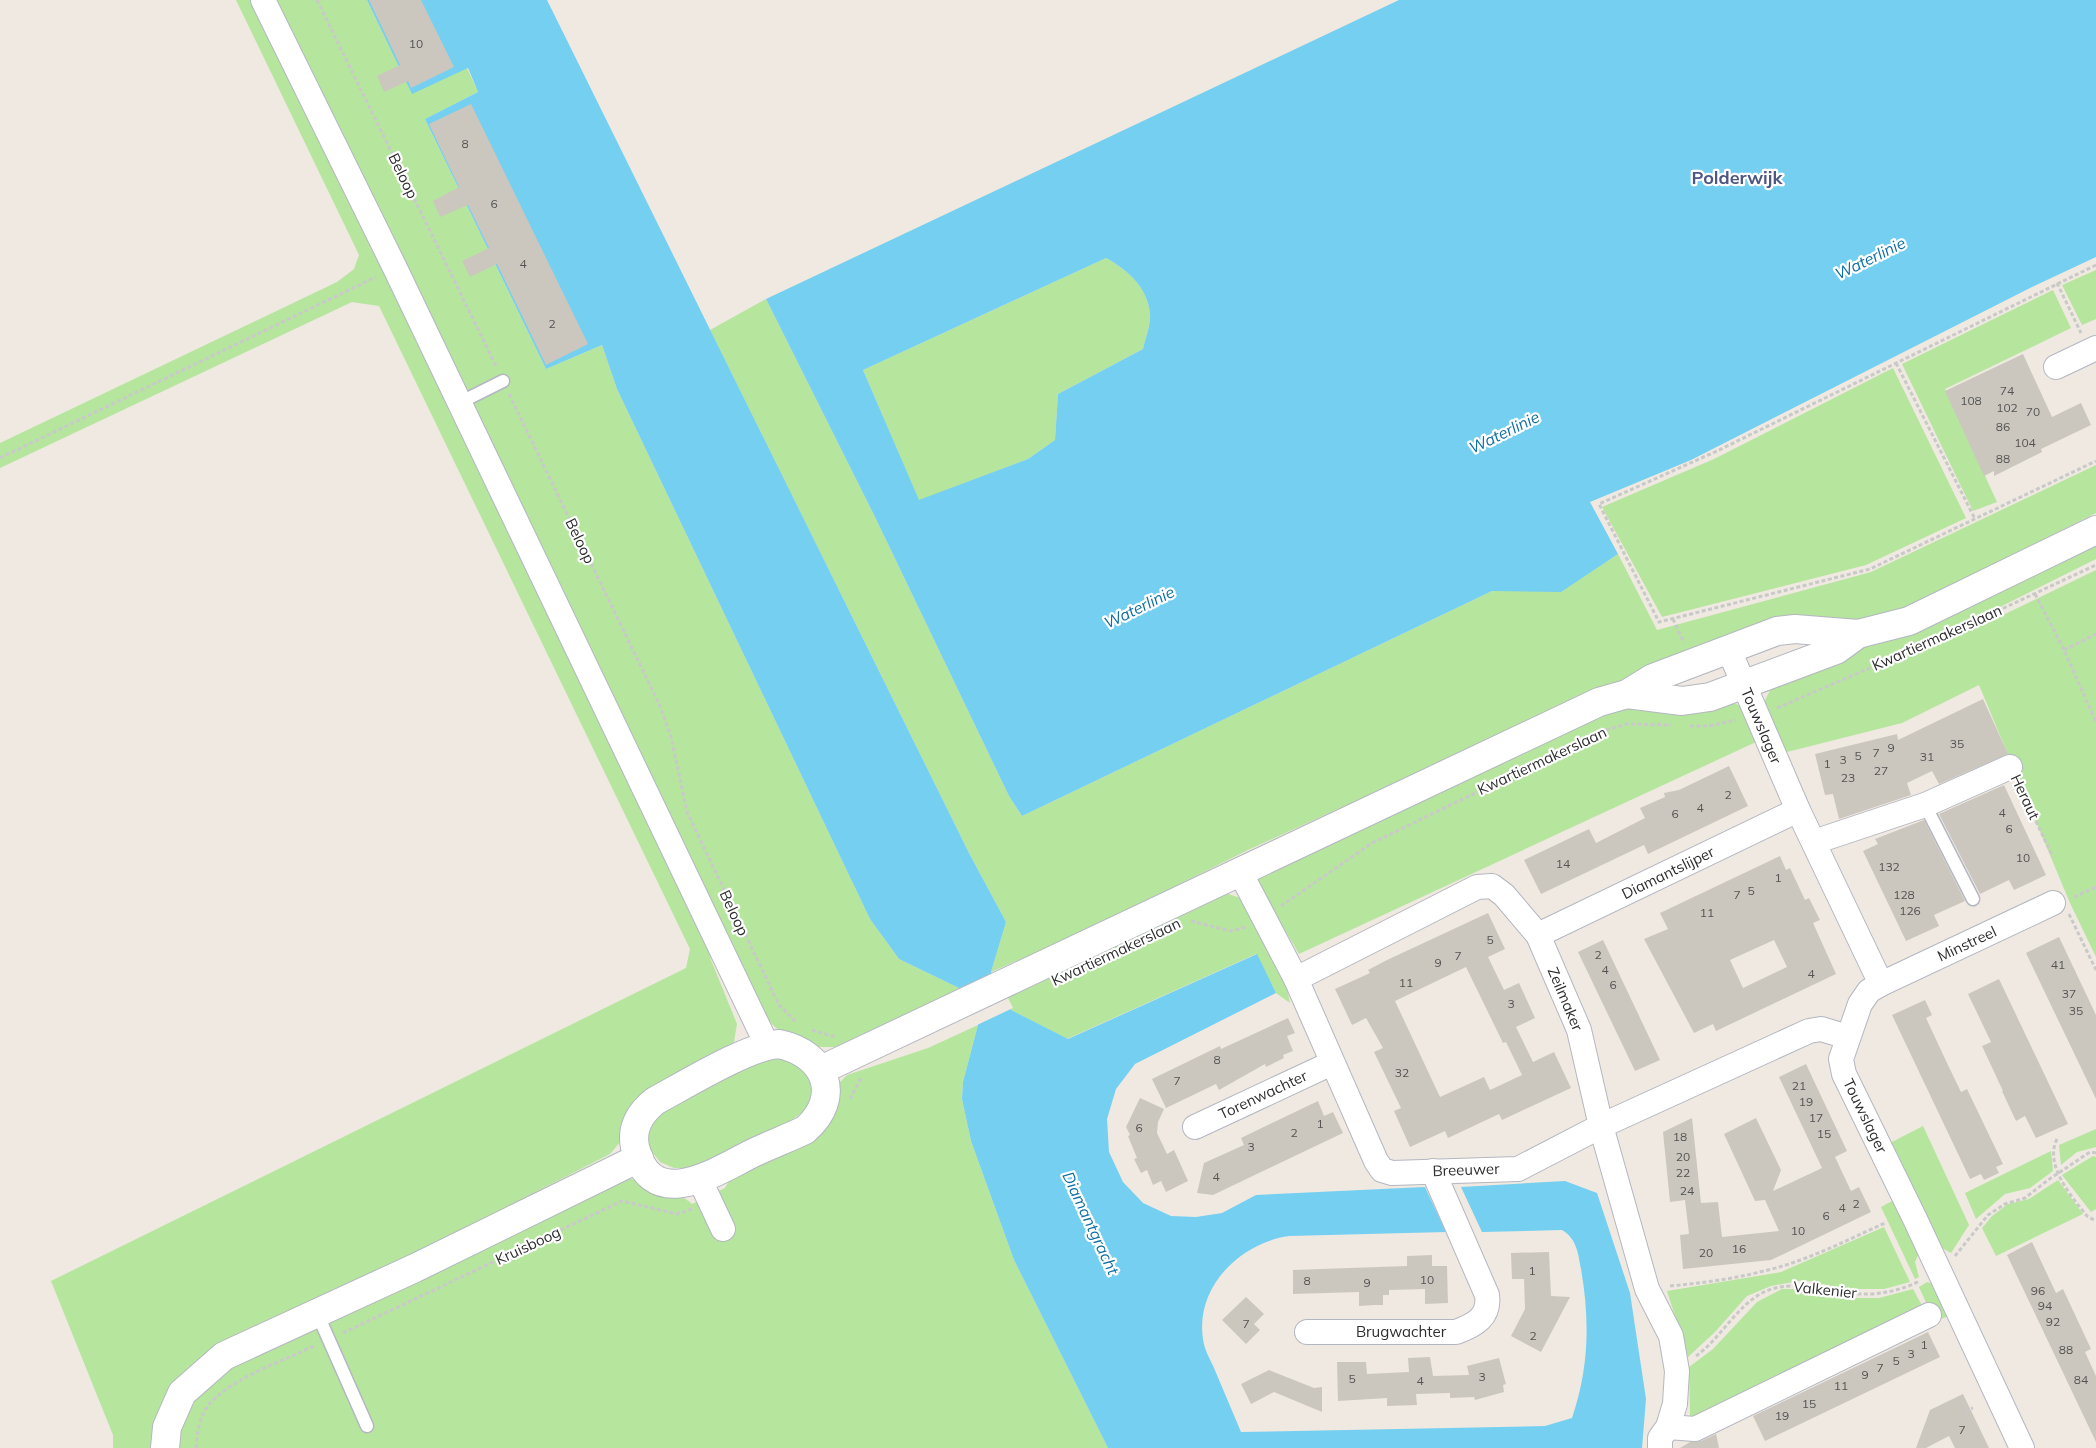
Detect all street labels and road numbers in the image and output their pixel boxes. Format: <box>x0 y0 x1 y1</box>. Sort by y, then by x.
street label: Beloop <box>384 150 423 202</box>
street label: Beloop <box>561 515 600 567</box>
street label: Kwartiermakerslaan <box>1869 600 2005 675</box>
street label: Touwslager <box>1737 685 1786 767</box>
street label: Kwartiermakerslaan <box>1474 722 1609 799</box>
street label: Heraut <box>2007 771 2044 823</box>
street label: Diamantslijper <box>1618 842 1718 903</box>
street label: Beloop <box>716 887 753 939</box>
street label: Kwartiermakerslaan <box>1048 913 1183 990</box>
street label: Minstreel <box>1934 922 1999 965</box>
street label: Zeilmaker <box>1544 964 1588 1034</box>
street label: Torenwachter <box>1215 1066 1311 1123</box>
street label: Touwslager <box>1839 1075 1892 1157</box>
street label: Breeuwer <box>1432 1159 1500 1180</box>
street label: Kruisboog <box>492 1222 563 1269</box>
street label: Valkenier <box>1792 1277 1858 1302</box>
street label: Brugwachter <box>1356 1322 1447 1341</box>

